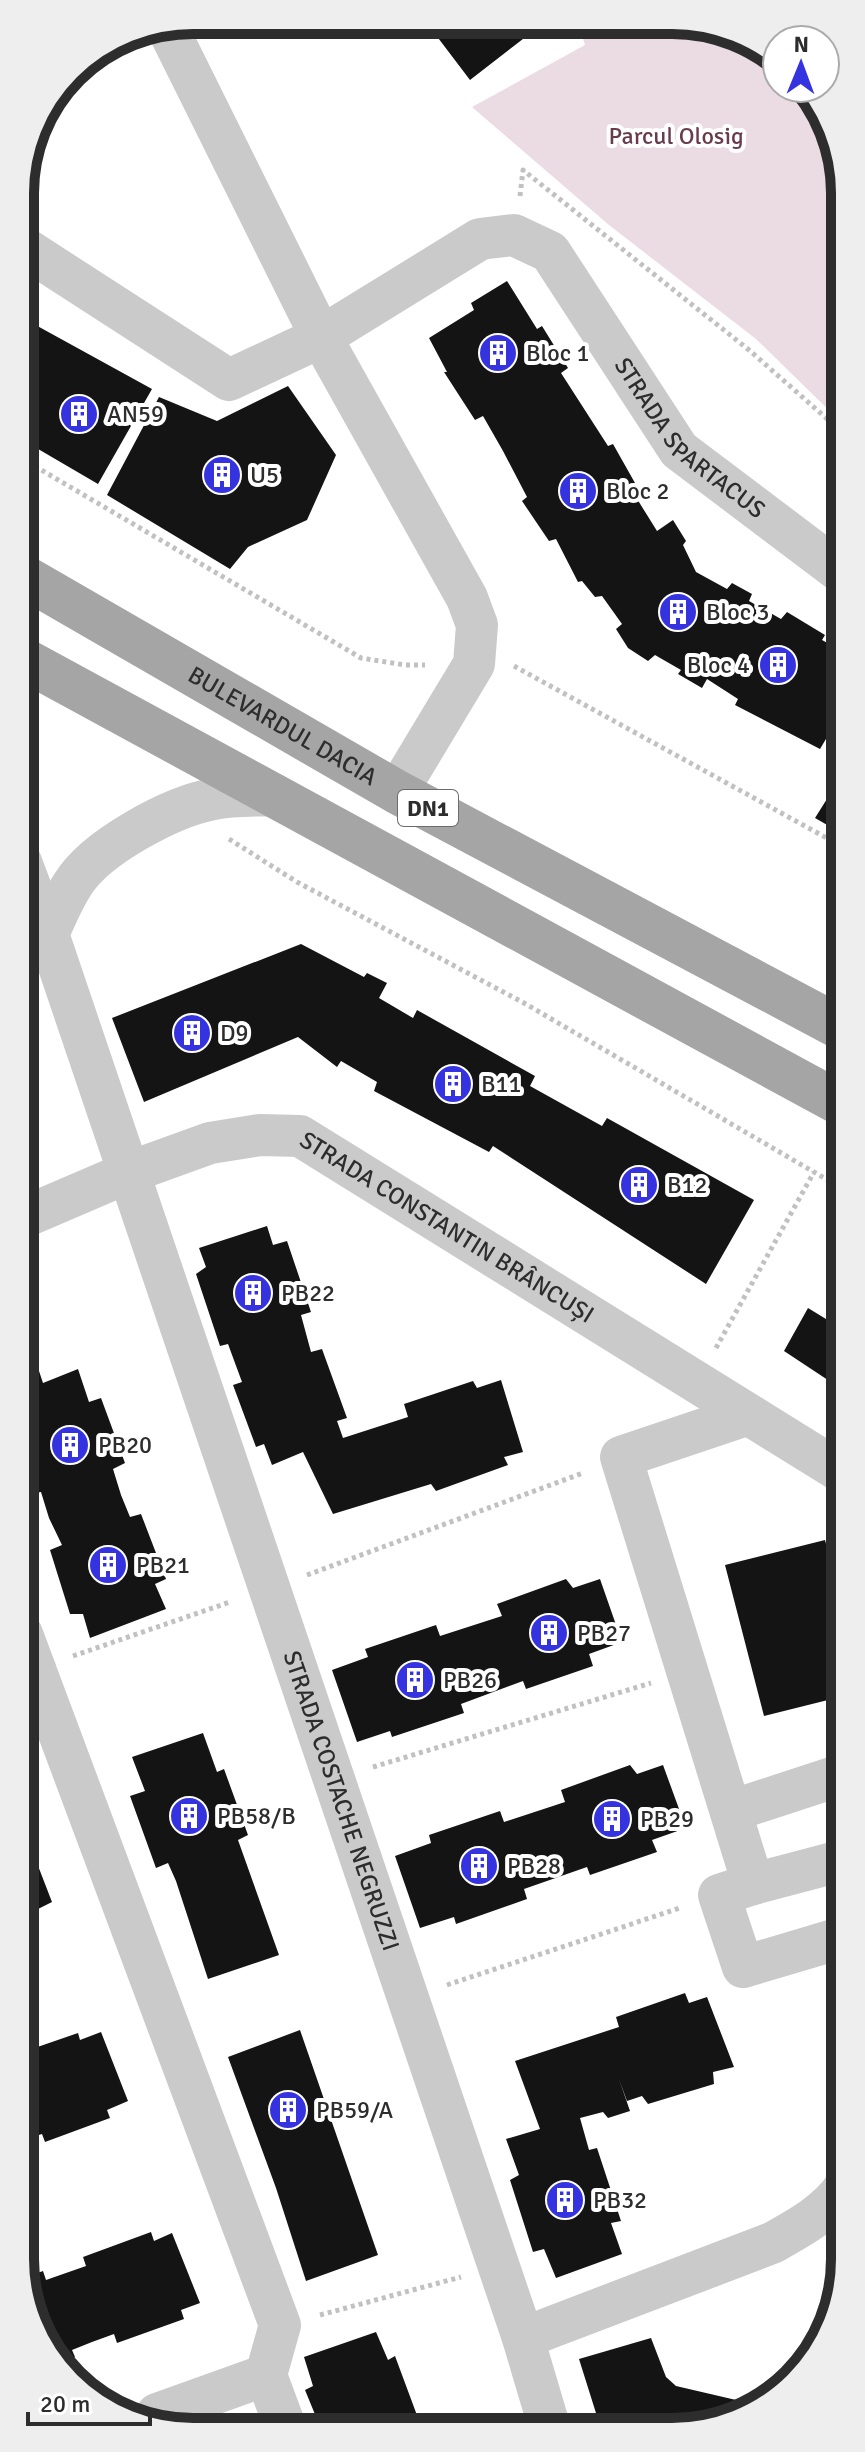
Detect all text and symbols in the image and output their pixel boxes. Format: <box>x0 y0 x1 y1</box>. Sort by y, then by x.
north arrow <box>761 24 841 104</box>
text: N <box>793 31 809 58</box>
park label: Parcul Olosig <box>608 121 744 151</box>
building icon: Bloc 1 <box>477 332 519 374</box>
place label: Bloc 1 <box>526 338 589 368</box>
street label: STRADA SPARTACUS <box>608 352 771 525</box>
building icon: AN59 <box>58 393 100 435</box>
place label: AN59 <box>107 399 164 429</box>
building icon: U5 <box>201 454 243 496</box>
place label: U5 <box>250 460 279 490</box>
building icon: Bloc 2 <box>557 470 599 512</box>
place label: Bloc 2 <box>606 476 669 506</box>
building icon: Bloc 3 <box>657 591 699 633</box>
place label: Bloc 3 <box>706 597 769 627</box>
building icon: Bloc 4 <box>757 644 799 686</box>
place label: Bloc 4 <box>687 650 750 680</box>
street label: BULEVARDUL DACIA <box>183 660 383 792</box>
road number: DN1 <box>398 790 458 826</box>
building icon: D9 <box>171 1012 213 1054</box>
place label: D9 <box>220 1018 249 1048</box>
building icon: B11 <box>432 1063 474 1105</box>
place label: B11 <box>481 1069 521 1099</box>
street label: STRADA CONSTANTIN BRÂNCUȘI <box>294 1125 599 1330</box>
building icon: B12 <box>618 1164 660 1206</box>
place label: B12 <box>667 1170 707 1200</box>
building icon: PB22 <box>232 1272 274 1314</box>
place label: PB22 <box>281 1278 335 1308</box>
building icon: PB20 <box>49 1424 91 1466</box>
place label: PB20 <box>98 1430 152 1460</box>
building icon: PB21 <box>87 1544 129 1586</box>
place label: PB21 <box>136 1550 190 1580</box>
building icon: PB27 <box>528 1612 570 1654</box>
place label: PB27 <box>577 1618 631 1648</box>
street label: STRADA COSTACHE NEGRUZZI <box>277 1647 406 1955</box>
building icon: PB26 <box>394 1659 436 1701</box>
place label: PB26 <box>443 1665 497 1695</box>
building icon: PB58/B <box>168 1795 210 1837</box>
building icon: PB29 <box>591 1798 633 1840</box>
place label: PB58/B <box>217 1801 296 1831</box>
place label: PB29 <box>640 1804 694 1834</box>
building icon: PB28 <box>458 1845 500 1887</box>
place label: PB28 <box>507 1851 561 1881</box>
building icon: PB59/A <box>267 2089 309 2131</box>
place label: PB59/A <box>316 2095 393 2125</box>
building icon: PB32 <box>544 2179 586 2221</box>
place label: PB32 <box>593 2185 647 2215</box>
scale bar <box>28 2376 150 2426</box>
text: 20 m <box>40 2389 90 2419</box>

